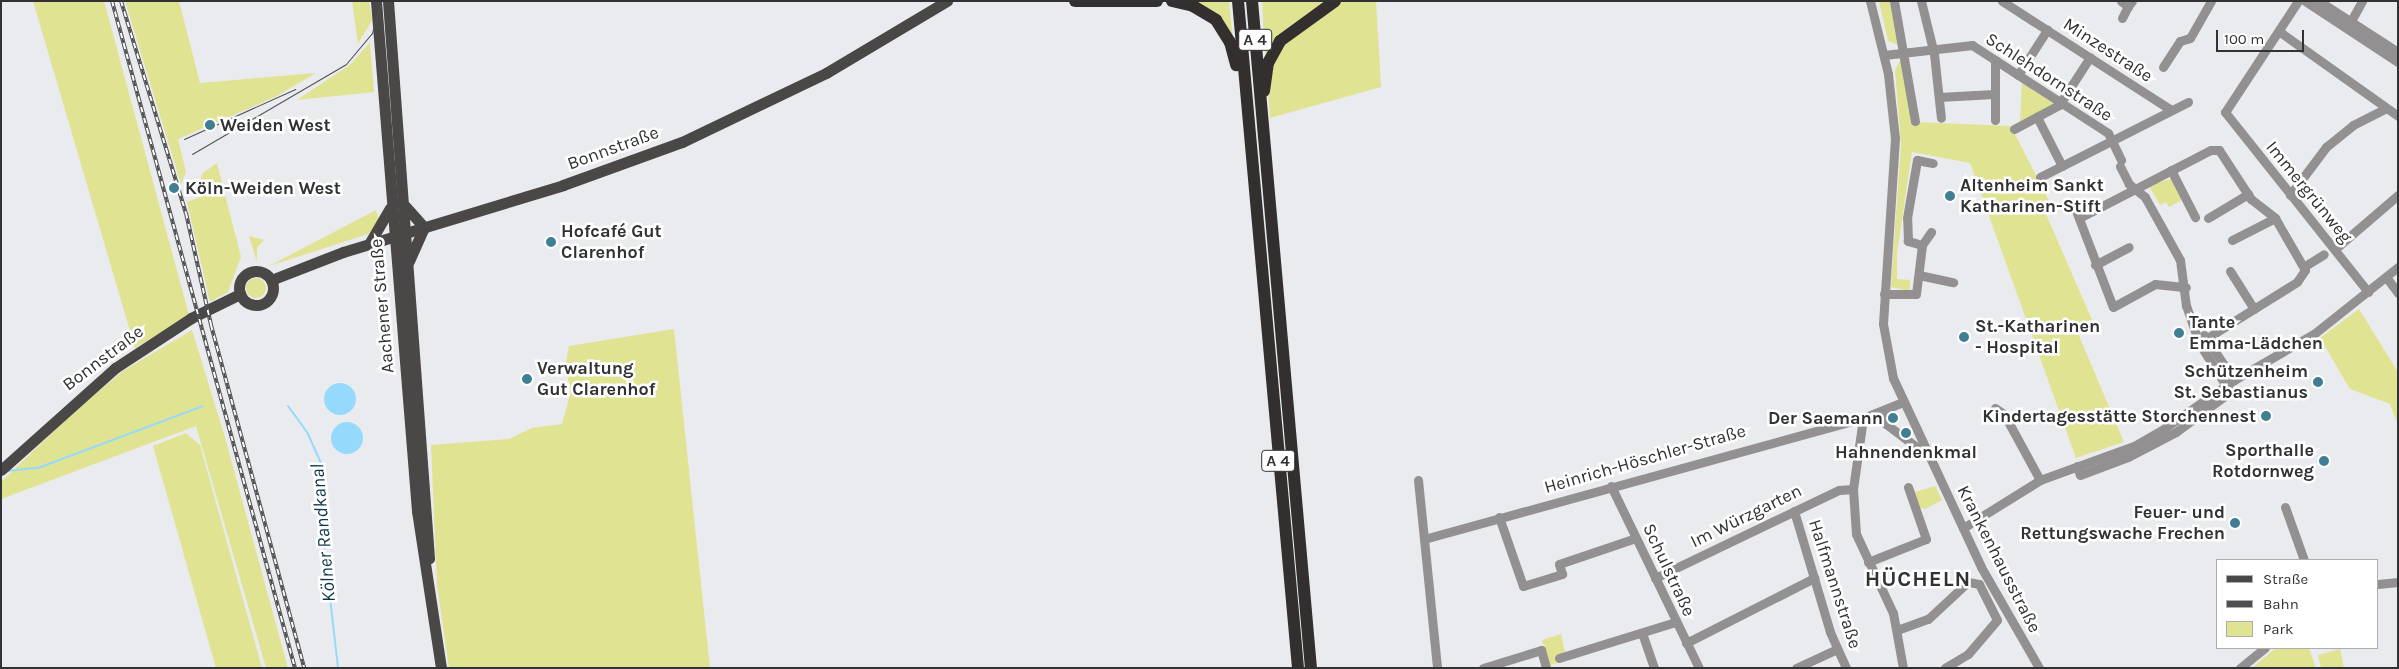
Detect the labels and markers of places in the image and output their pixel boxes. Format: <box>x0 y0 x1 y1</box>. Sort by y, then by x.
place label: Weiden West <box>220 114 331 136</box>
marker: Weiden West <box>204 119 216 131</box>
place label: Altenheim Sankt Katharinen-Stift <box>1960 175 2104 218</box>
place label: Köln-Weiden West <box>185 177 341 199</box>
marker: Köln-Weiden West <box>167 181 181 195</box>
marker: Altenheim Sankt Katharinen-Stift <box>1944 190 1956 202</box>
place label: Hofcafé Gut Clarenhof <box>561 221 662 264</box>
marker: Hofcafé Gut Clarenhof <box>545 236 557 248</box>
place label: Tante Emma-Lädchen <box>2189 312 2323 354</box>
place label: St.-Katharinen - Hospital <box>1975 316 2100 358</box>
marker: Tante Emma-Lädchen <box>2173 327 2185 339</box>
marker: St.-Katharinen - Hospital <box>1957 330 1971 344</box>
place label: Verwaltung Gut Clarenhof <box>537 358 655 400</box>
place label: Schützenheim St. Sebastianus <box>2173 361 2308 404</box>
marker: Verwaltung Gut Clarenhof <box>521 373 533 385</box>
marker: Schützenheim St. Sebastianus <box>2312 376 2324 388</box>
place label: Kindertagesstätte Storchennest <box>1982 405 2256 427</box>
place label: Der Saemann <box>1768 407 1883 429</box>
marker: Kindertagesstätte Storchennest <box>2260 410 2272 422</box>
marker: Der Saemann <box>1887 412 1899 424</box>
marker: Hahnendenkmal <box>1900 427 1912 439</box>
place label: Sporthalle Rotdornweg <box>2212 440 2314 482</box>
place label: Hahnendenkmal <box>1835 441 1977 463</box>
marker: Sporthalle Rotdornweg <box>2318 455 2330 467</box>
place label: Feuer- und Rettungswache Frechen <box>2020 502 2225 544</box>
marker: Feuer- und Rettungswache Frechen <box>2229 517 2241 529</box>

